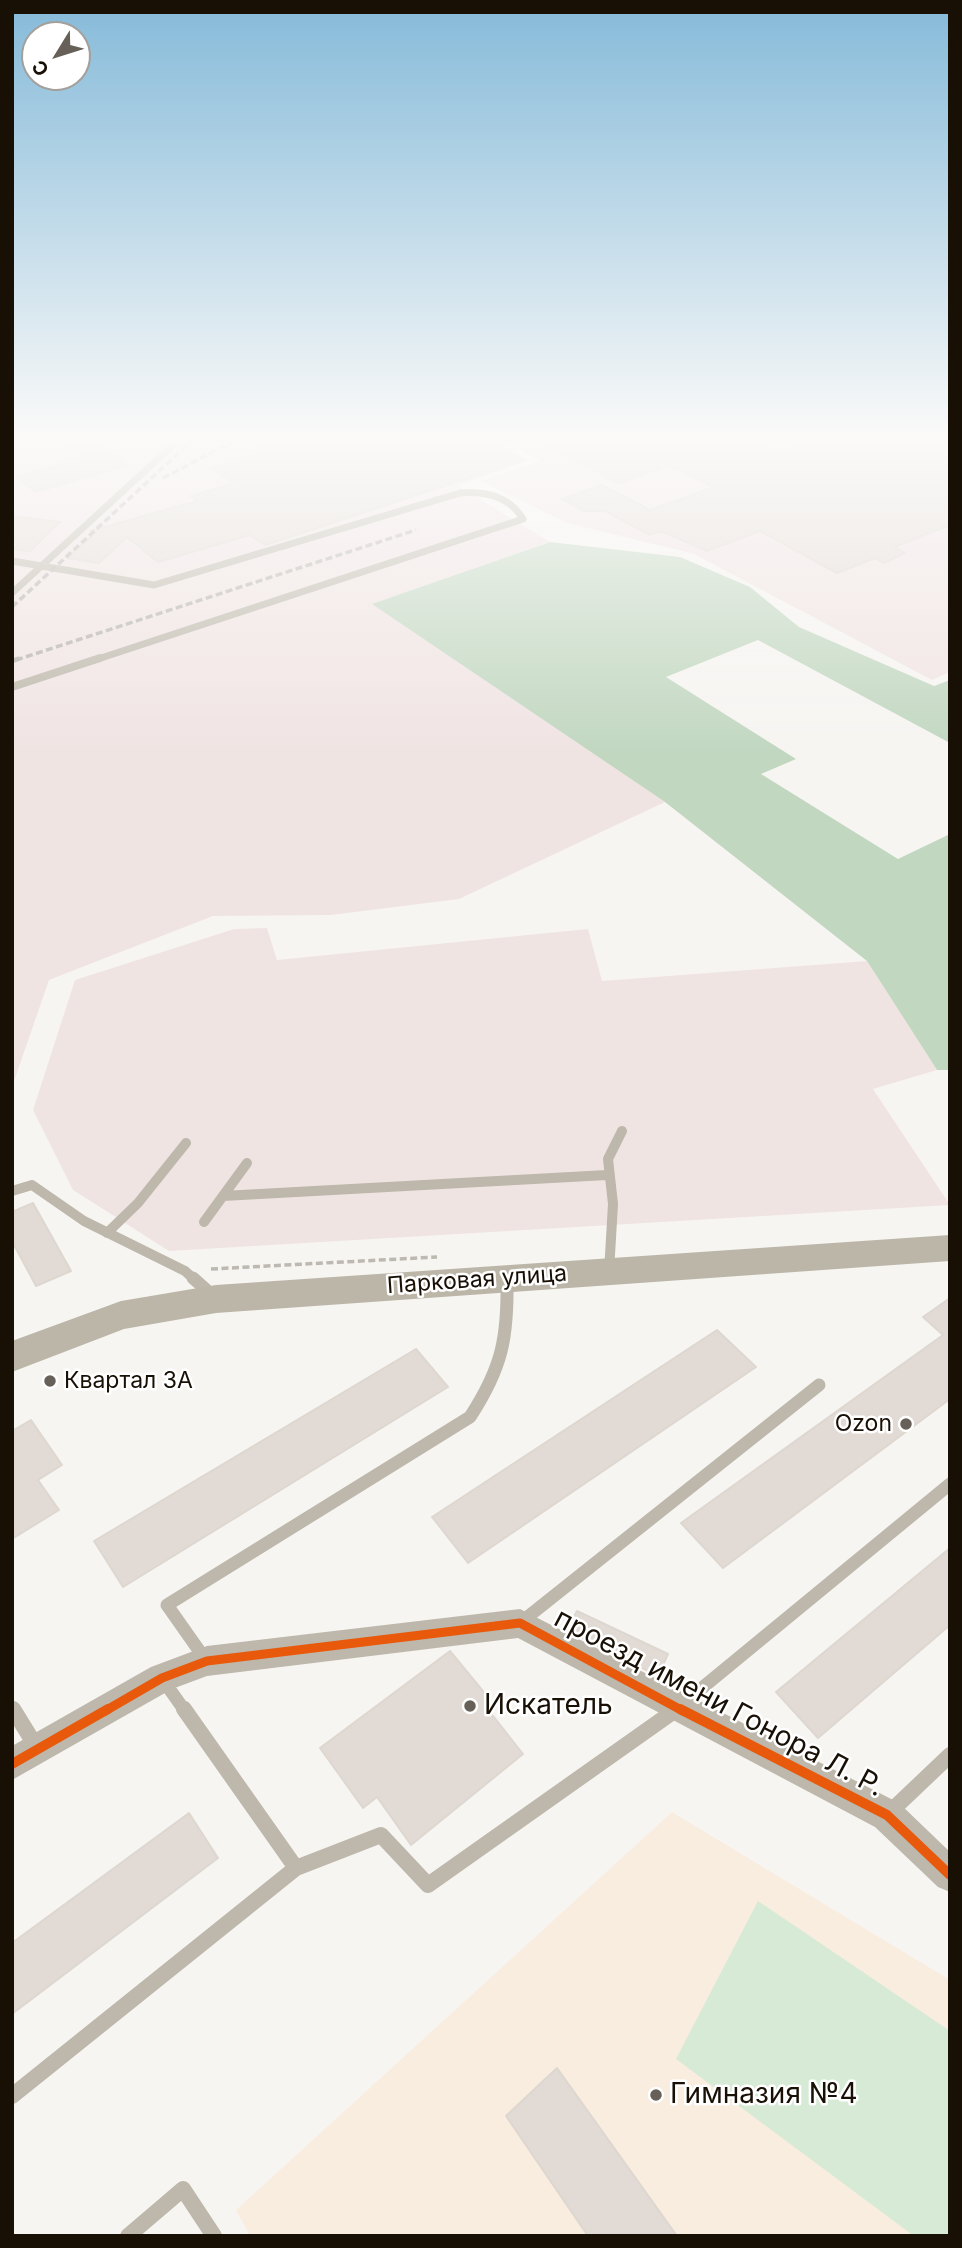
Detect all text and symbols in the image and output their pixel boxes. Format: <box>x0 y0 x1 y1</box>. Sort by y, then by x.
north arrow <box>21 21 91 91</box>
text: С <box>27 55 54 81</box>
street label: Парковая улица <box>386 1260 568 1300</box>
place label: Квартал 3А <box>64 1367 193 1395</box>
marker: Квартал 3А <box>42 1373 58 1389</box>
place label: Ozon <box>835 1410 892 1438</box>
marker: Ozon <box>898 1416 914 1432</box>
street label: проезд имени Гонора Л. Р. <box>548 1602 890 1804</box>
place label: Искатель <box>484 1689 613 1723</box>
marker: Искатель <box>462 1698 478 1714</box>
place label: Гимназия №4 <box>670 2078 857 2112</box>
marker: Гимназия №4 <box>648 2087 664 2103</box>

